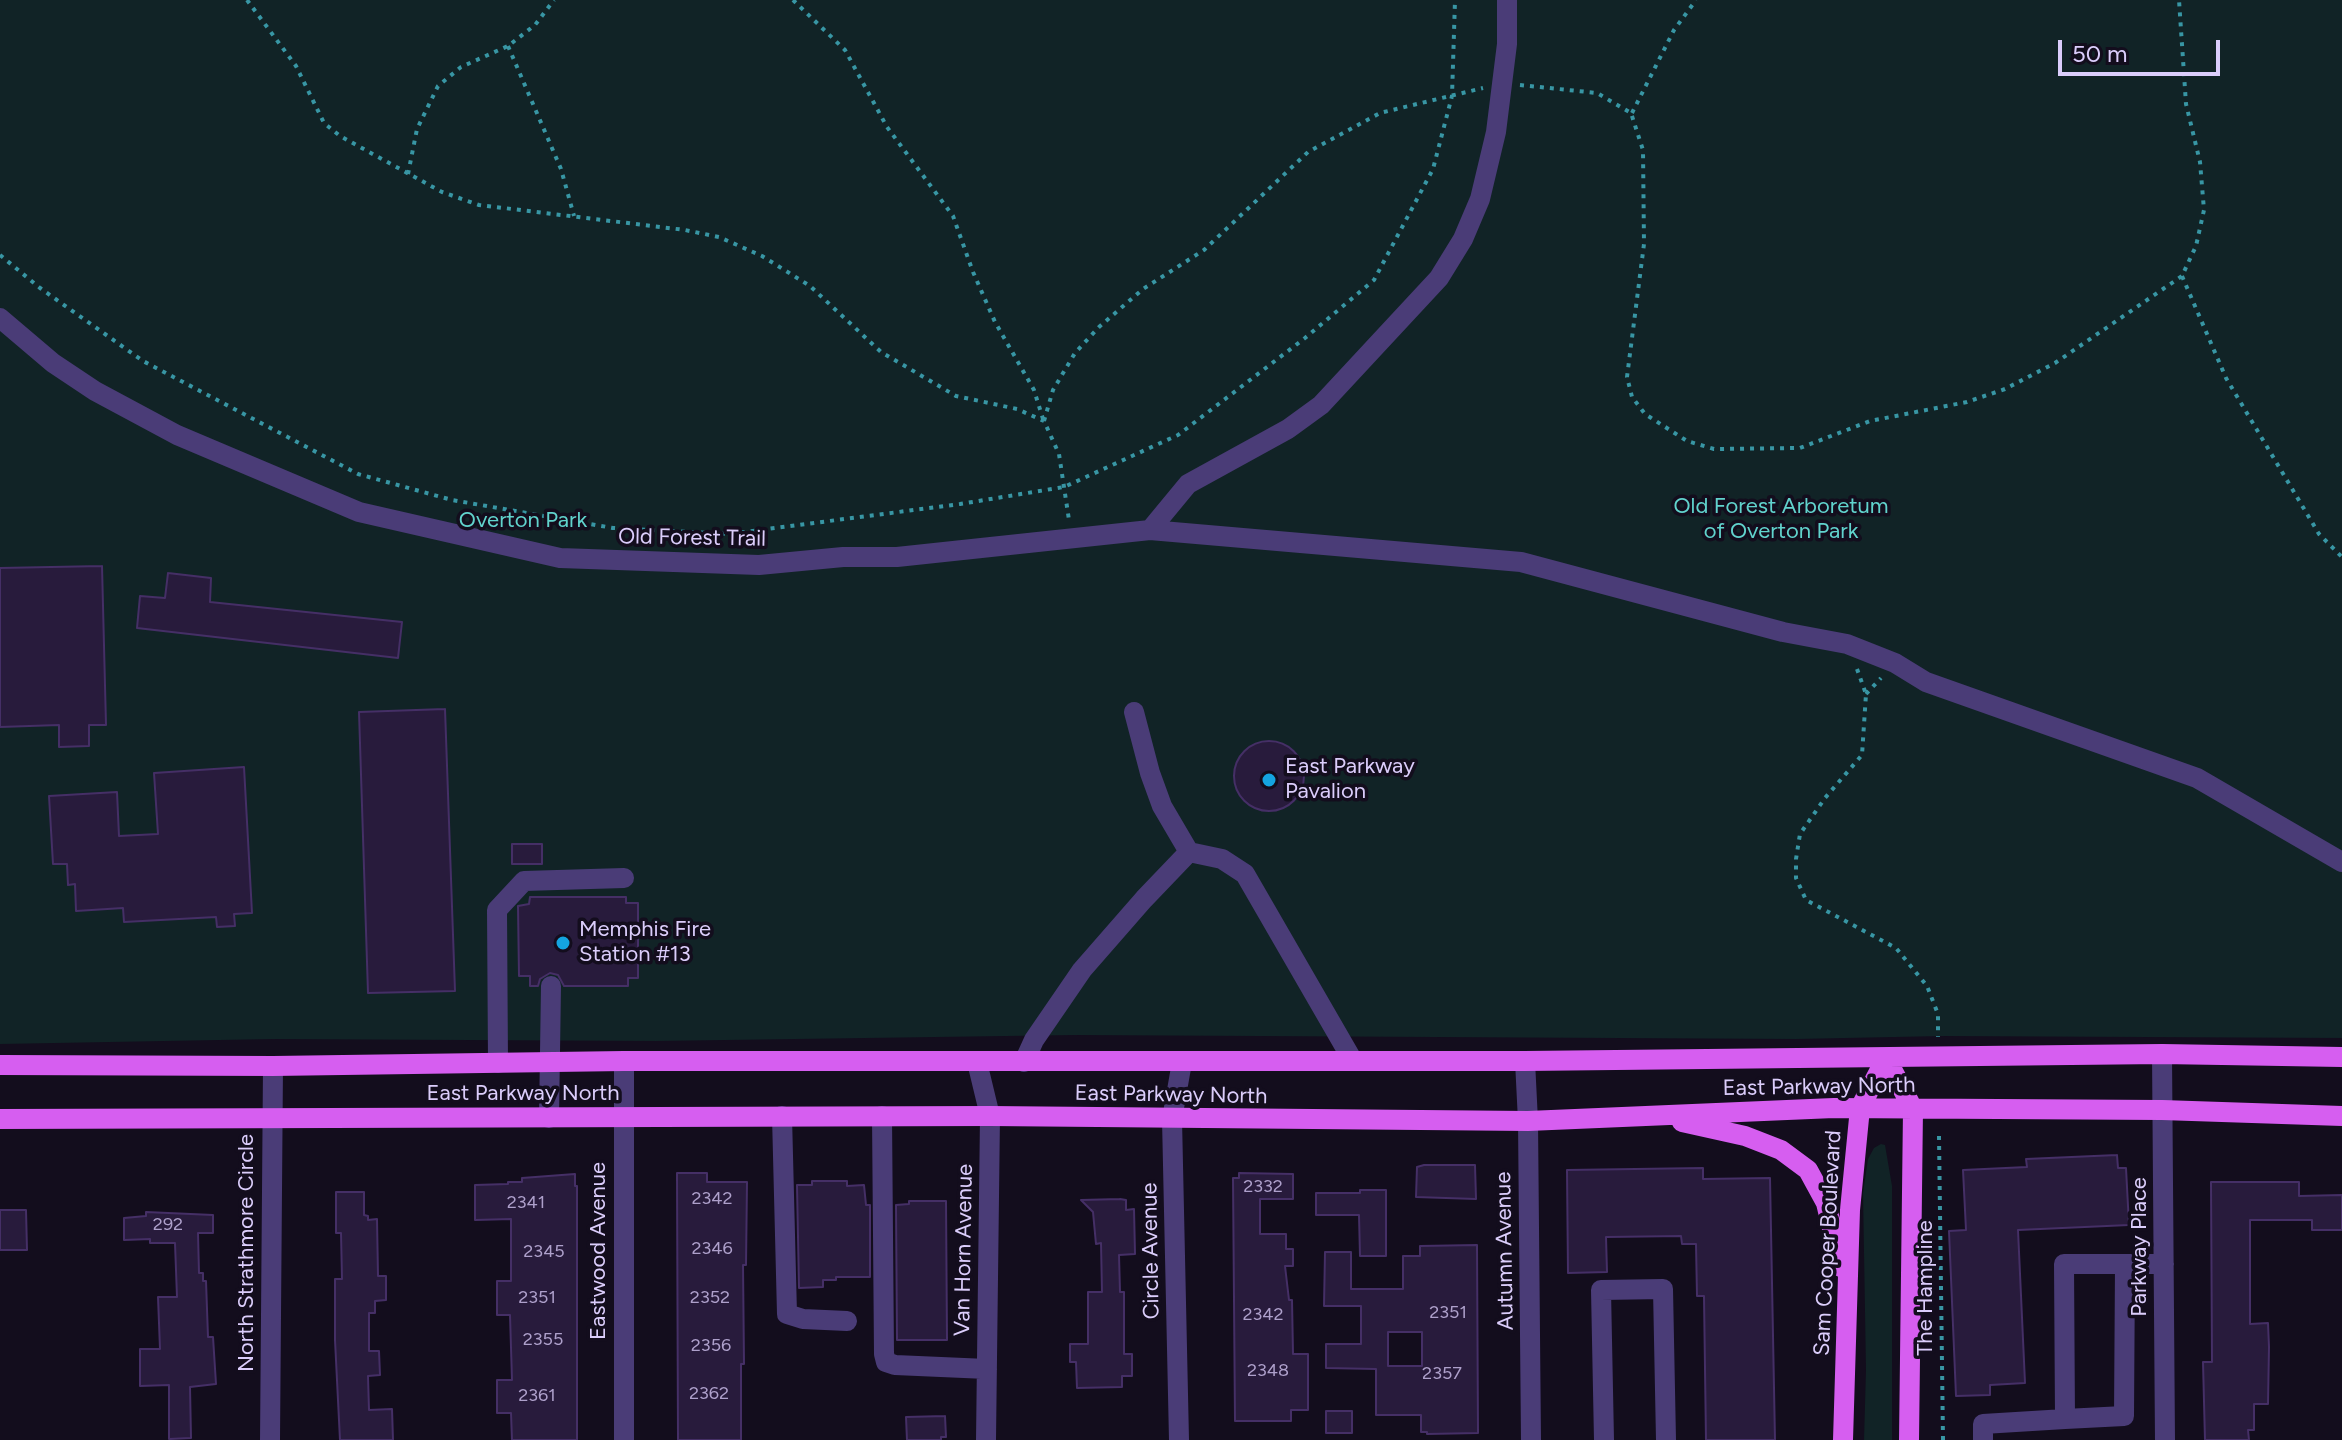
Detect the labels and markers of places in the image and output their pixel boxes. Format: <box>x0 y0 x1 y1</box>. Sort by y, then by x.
place label: East Parkway Pavalion <box>1285 754 1415 806</box>
marker: East Parkway Pavalion <box>1260 771 1278 789</box>
place label: Memphis Fire Station #13 <box>579 917 711 968</box>
marker: Memphis Fire Station #13 <box>554 934 572 952</box>

